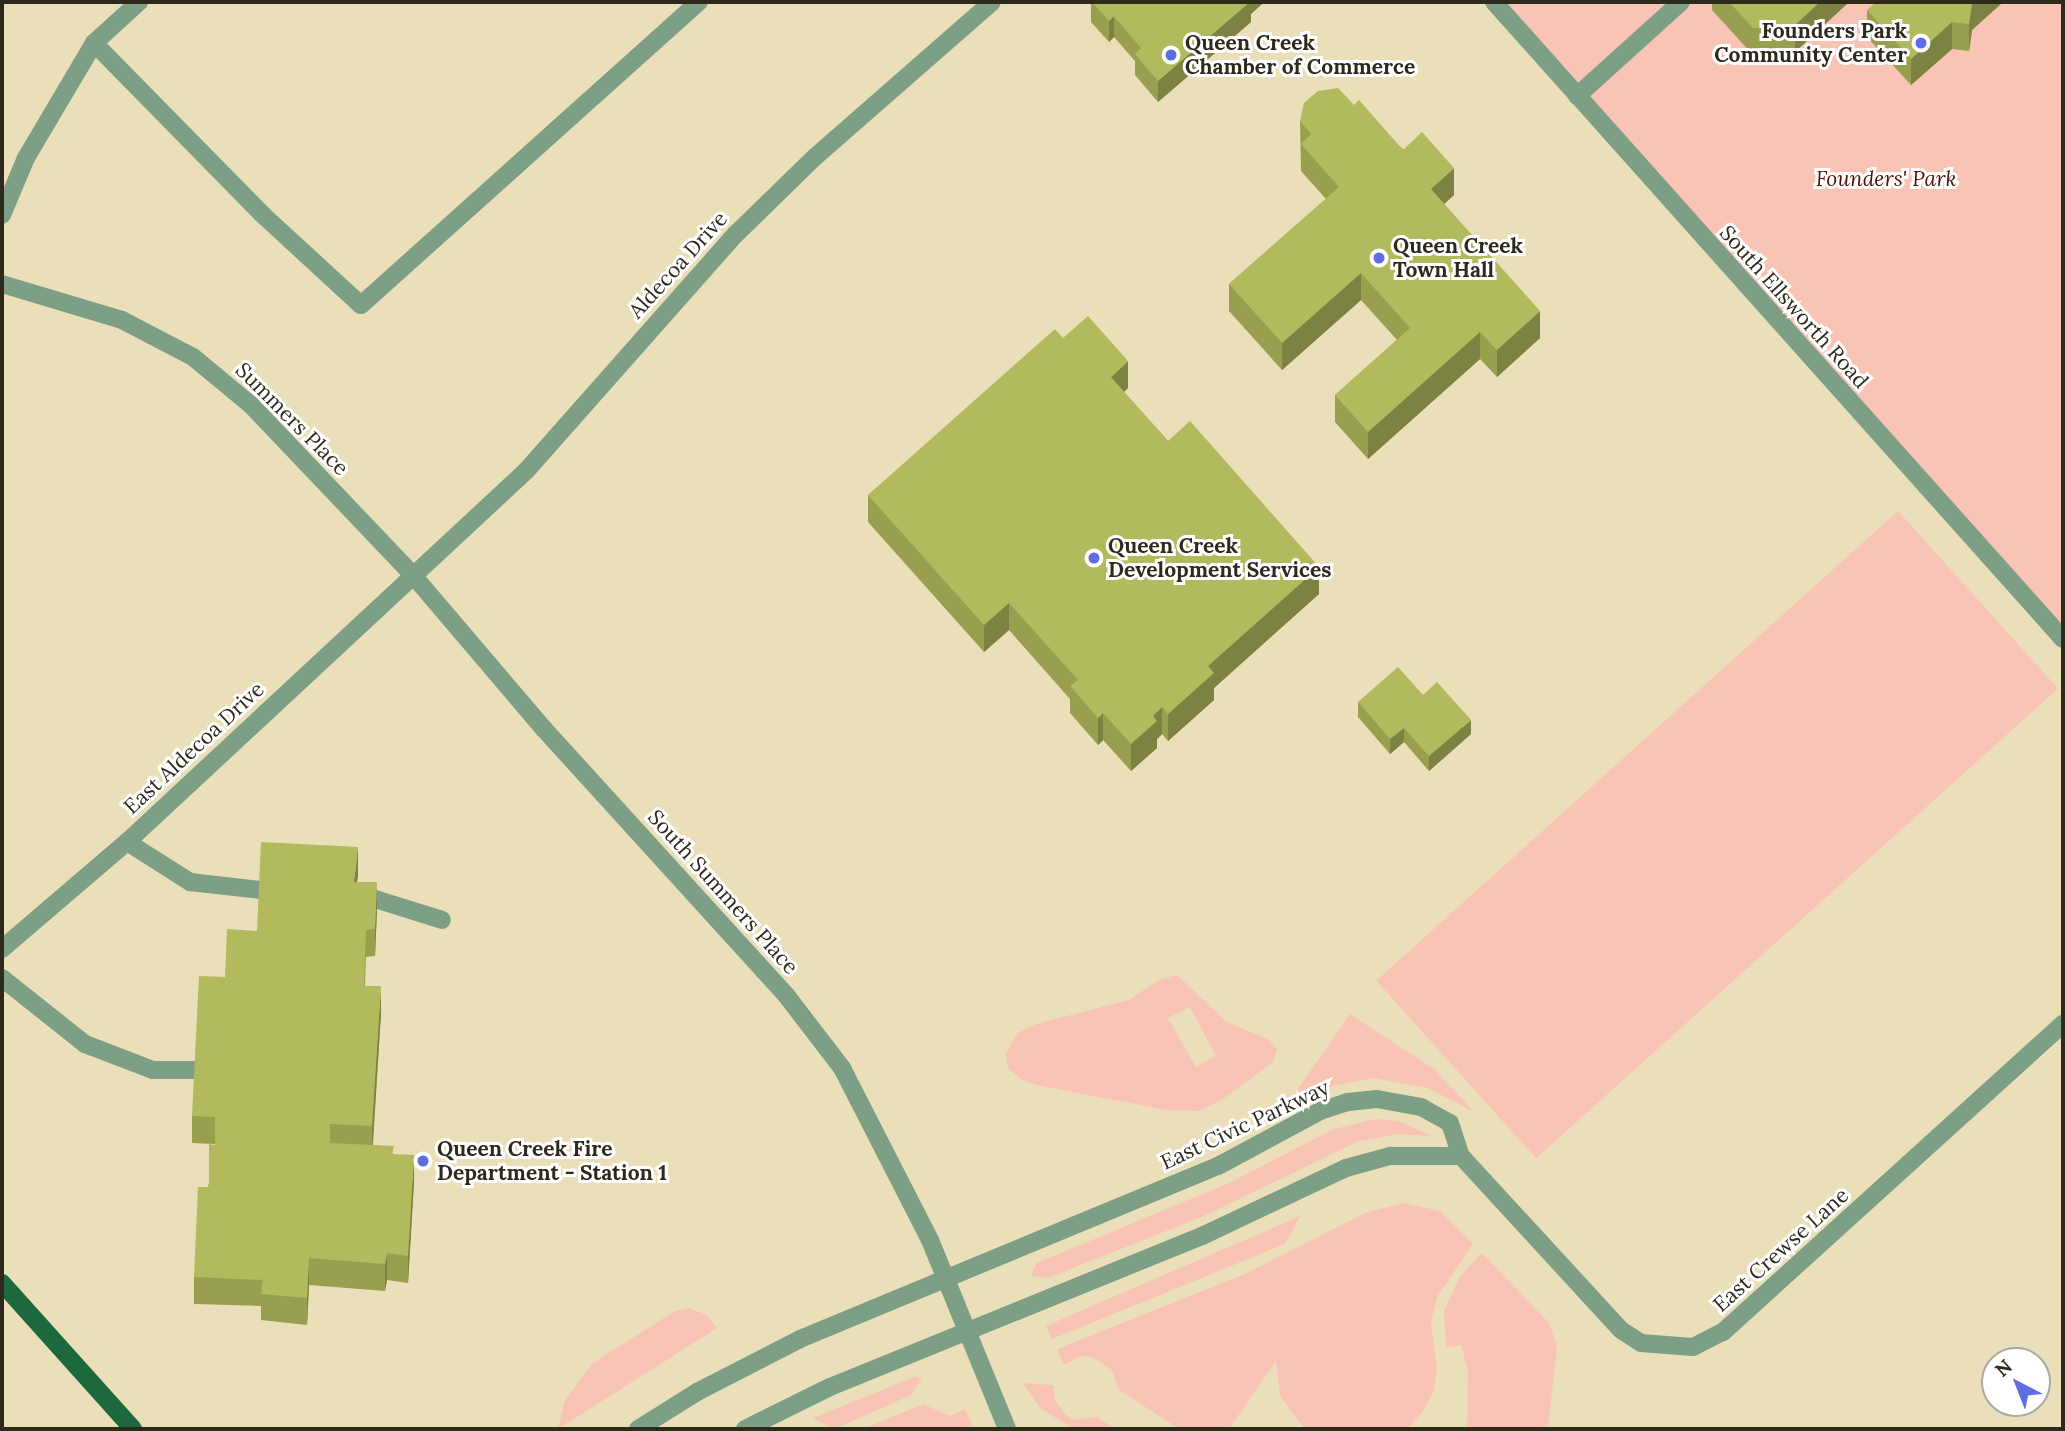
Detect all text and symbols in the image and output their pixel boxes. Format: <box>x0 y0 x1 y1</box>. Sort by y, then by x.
place label: Founders Park Community Center <box>1714 18 1907 68</box>
place label: Queen Creek Chamber of Commerce <box>1185 30 1415 80</box>
marker: Founders Park Community Center <box>1913 35 1929 51</box>
marker: Queen Creek Chamber of Commerce <box>1163 47 1179 63</box>
park label: Founders' Park <box>1816 166 1956 192</box>
street label: Aldecoa Drive <box>623 206 733 324</box>
street label: South Ellsworth Road <box>1714 220 1874 394</box>
place label: Queen Creek Town Hall <box>1393 233 1523 283</box>
marker: Queen Creek Town Hall <box>1371 250 1387 266</box>
street label: Summers Place <box>230 357 354 481</box>
place label: Queen Creek Development Services <box>1108 533 1331 583</box>
marker: Queen Creek Development Services <box>1086 550 1102 566</box>
street label: East Aldecoa Drive <box>119 677 269 819</box>
street label: South Summers Place <box>643 805 803 979</box>
street label: East Civic Parkway <box>1157 1075 1333 1175</box>
place label: Queen Creek Fire Department - Station 1 <box>437 1136 667 1186</box>
marker: Queen Creek Fire Department - Station 1 <box>415 1153 431 1169</box>
street label: East Crewse Lane <box>1708 1183 1854 1317</box>
north arrow <box>1981 1347 2051 1417</box>
text: N <box>1990 1354 2017 1382</box>

